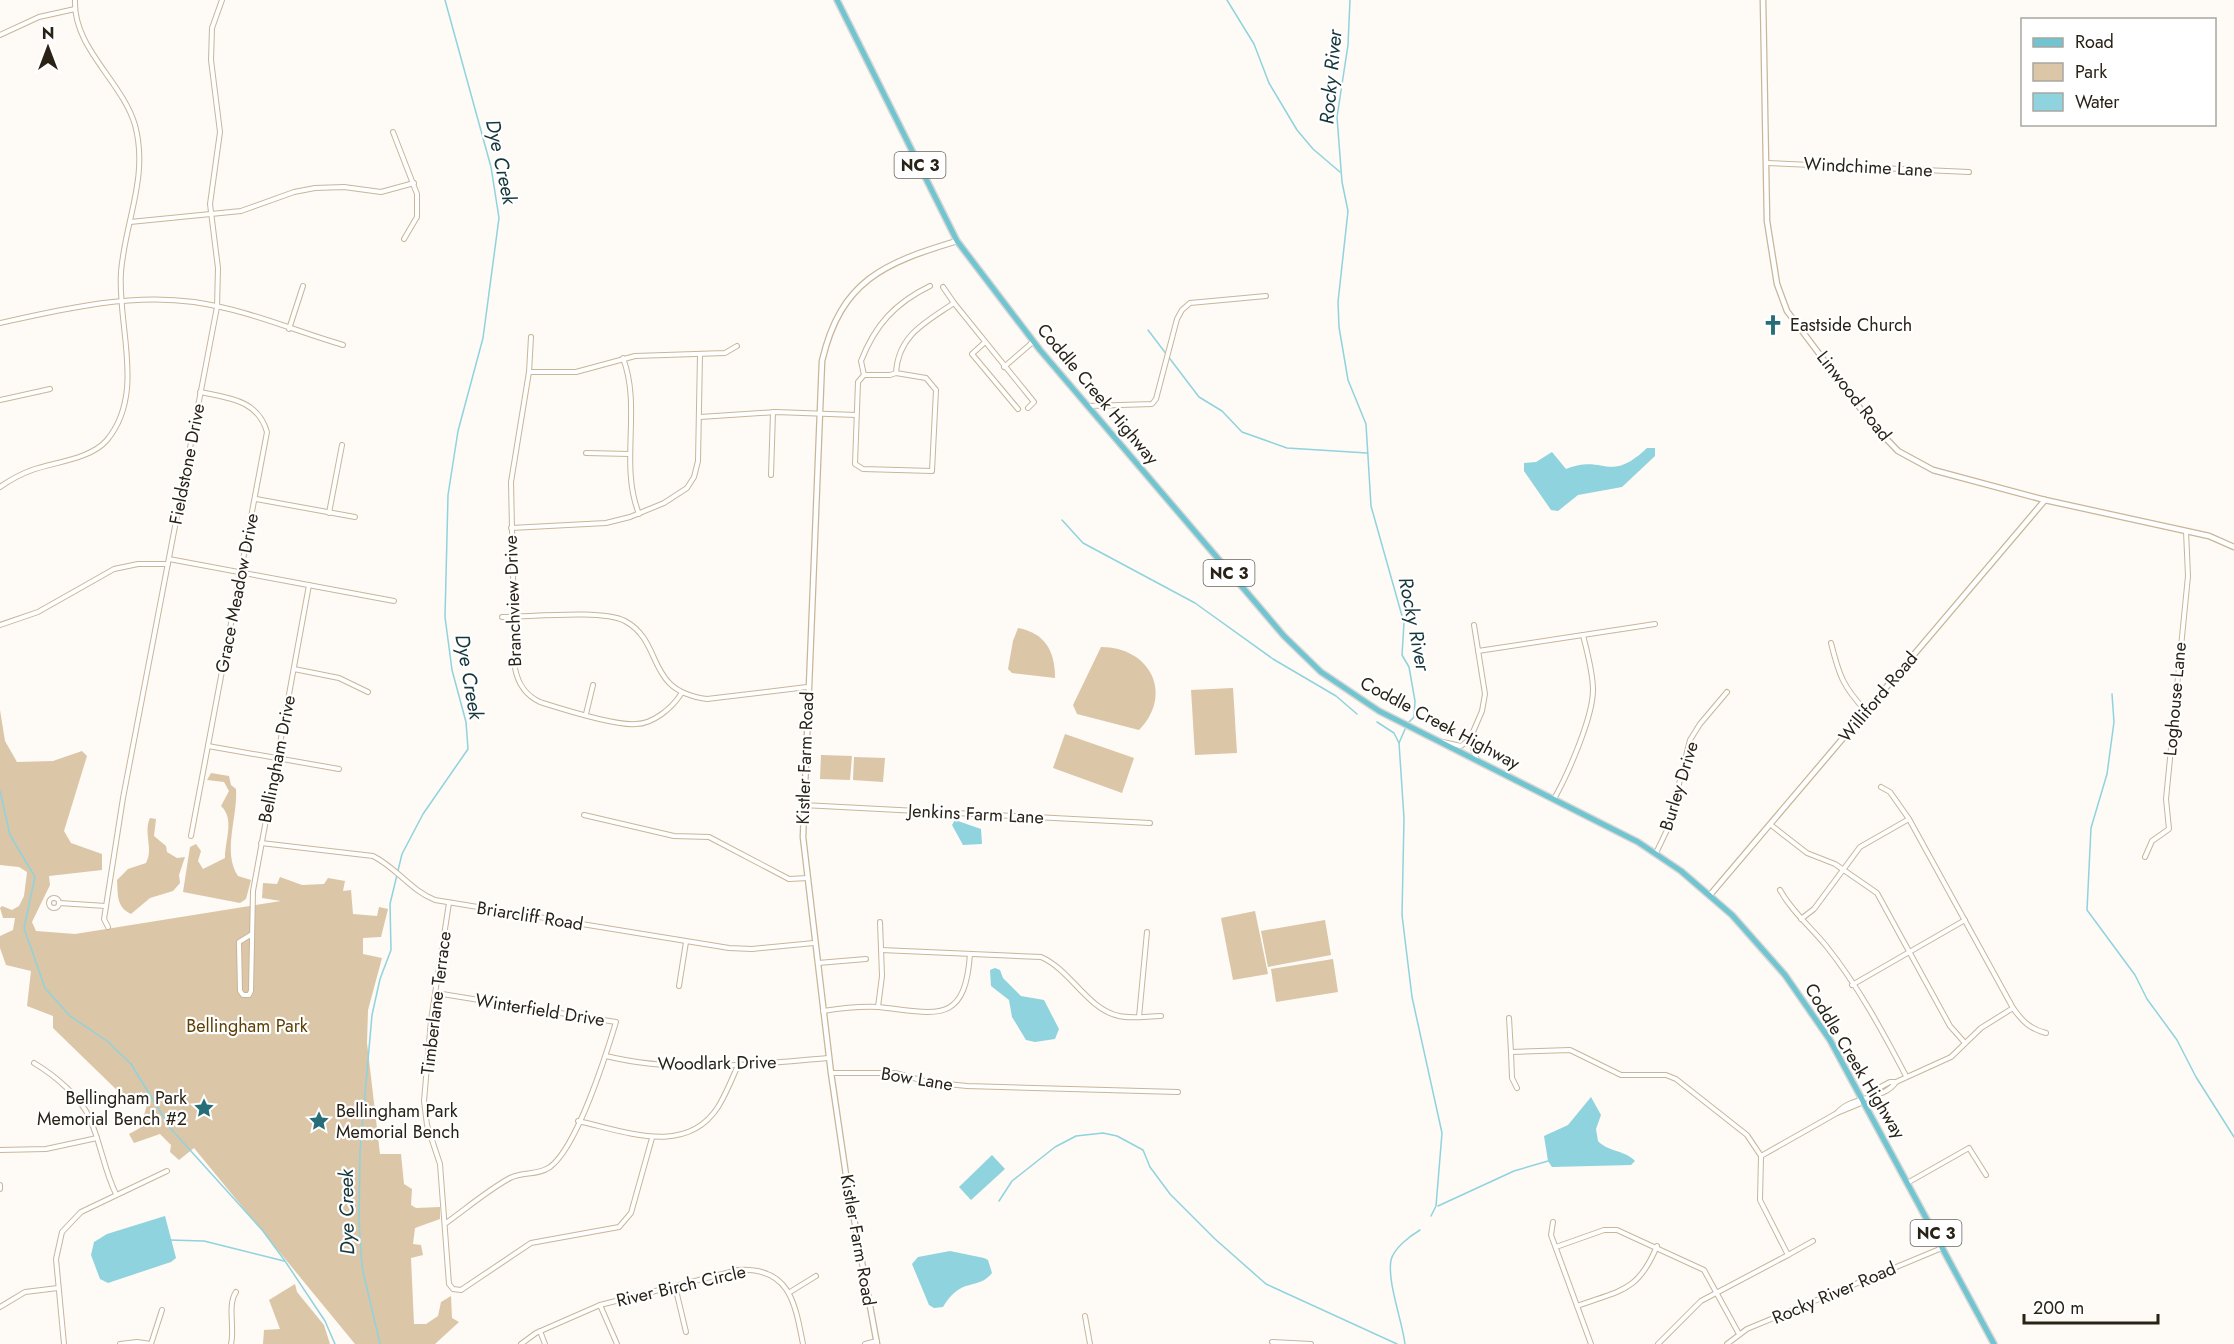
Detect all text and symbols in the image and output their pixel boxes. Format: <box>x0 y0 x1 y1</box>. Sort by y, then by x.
north arrow <box>18 18 78 78</box>
legend <box>2021 18 2216 126</box>
text: N <box>42 22 54 45</box>
water label: Rocky River <box>1312 27 1350 126</box>
text: Road <box>2075 29 2114 55</box>
text: Park <box>2075 59 2107 85</box>
text: Water <box>2075 89 2120 115</box>
water label: Dye Creek <box>478 117 524 208</box>
street label: Windchime Lane <box>1803 151 1933 183</box>
road number: NC 3 <box>894 152 946 178</box>
place label: Eastside Church <box>1790 312 1912 338</box>
church icon: Eastside Church <box>1761 313 1785 337</box>
street label: Coddle Creek Highway <box>1031 318 1165 470</box>
street label: Linwood Road <box>1810 345 1898 447</box>
street label: Fieldstone Drive <box>163 401 211 527</box>
street label: Grace Meadow Drive <box>209 511 265 675</box>
street label: Branchview Drive <box>498 535 528 667</box>
road number: NC 3 <box>1204 560 1254 586</box>
water label: Rocky River <box>1391 575 1438 675</box>
water label: Dye Creek <box>447 632 491 723</box>
street label: Loghouse Lane <box>2157 641 2193 757</box>
street label: Williford Road <box>1832 646 1924 748</box>
street label: Coddle Creek Highway <box>1356 670 1525 776</box>
street label: Kistler Farm Road <box>790 691 820 825</box>
street label: Bellingham Drive <box>252 693 302 825</box>
street label: Burley Drive <box>1653 738 1705 834</box>
street label: Jenkins Farm Lane <box>905 797 1045 831</box>
street label: Briarcliff Road <box>475 895 585 937</box>
street label: Timberlane Terrace <box>414 930 458 1076</box>
street label: Coddle Creek Highway <box>1798 978 1912 1144</box>
street label: Winterfield Drive <box>473 987 607 1033</box>
park label: Bellingham Park <box>186 1013 308 1039</box>
street label: Woodlark Drive <box>657 1049 777 1077</box>
street label: Bow Lane <box>879 1060 955 1098</box>
place label: Bellingham Park Memorial Bench #2 <box>37 1085 187 1132</box>
place icon: Bellingham Park Memorial Bench #2 <box>192 1096 216 1120</box>
place label: Bellingham Park Memorial Bench <box>336 1098 460 1145</box>
place icon: Bellingham Park Memorial Bench <box>307 1109 331 1133</box>
water label: Dye Creek <box>332 1167 362 1255</box>
street label: Kistler Farm Road <box>834 1172 882 1308</box>
road number: NC 3 <box>1910 1220 1962 1246</box>
street label: Rocky River Road <box>1768 1255 1900 1331</box>
street label: River Birch Circle <box>614 1258 748 1314</box>
scale bar <box>2024 1287 2158 1325</box>
text: 200 m <box>2033 1295 2084 1321</box>

